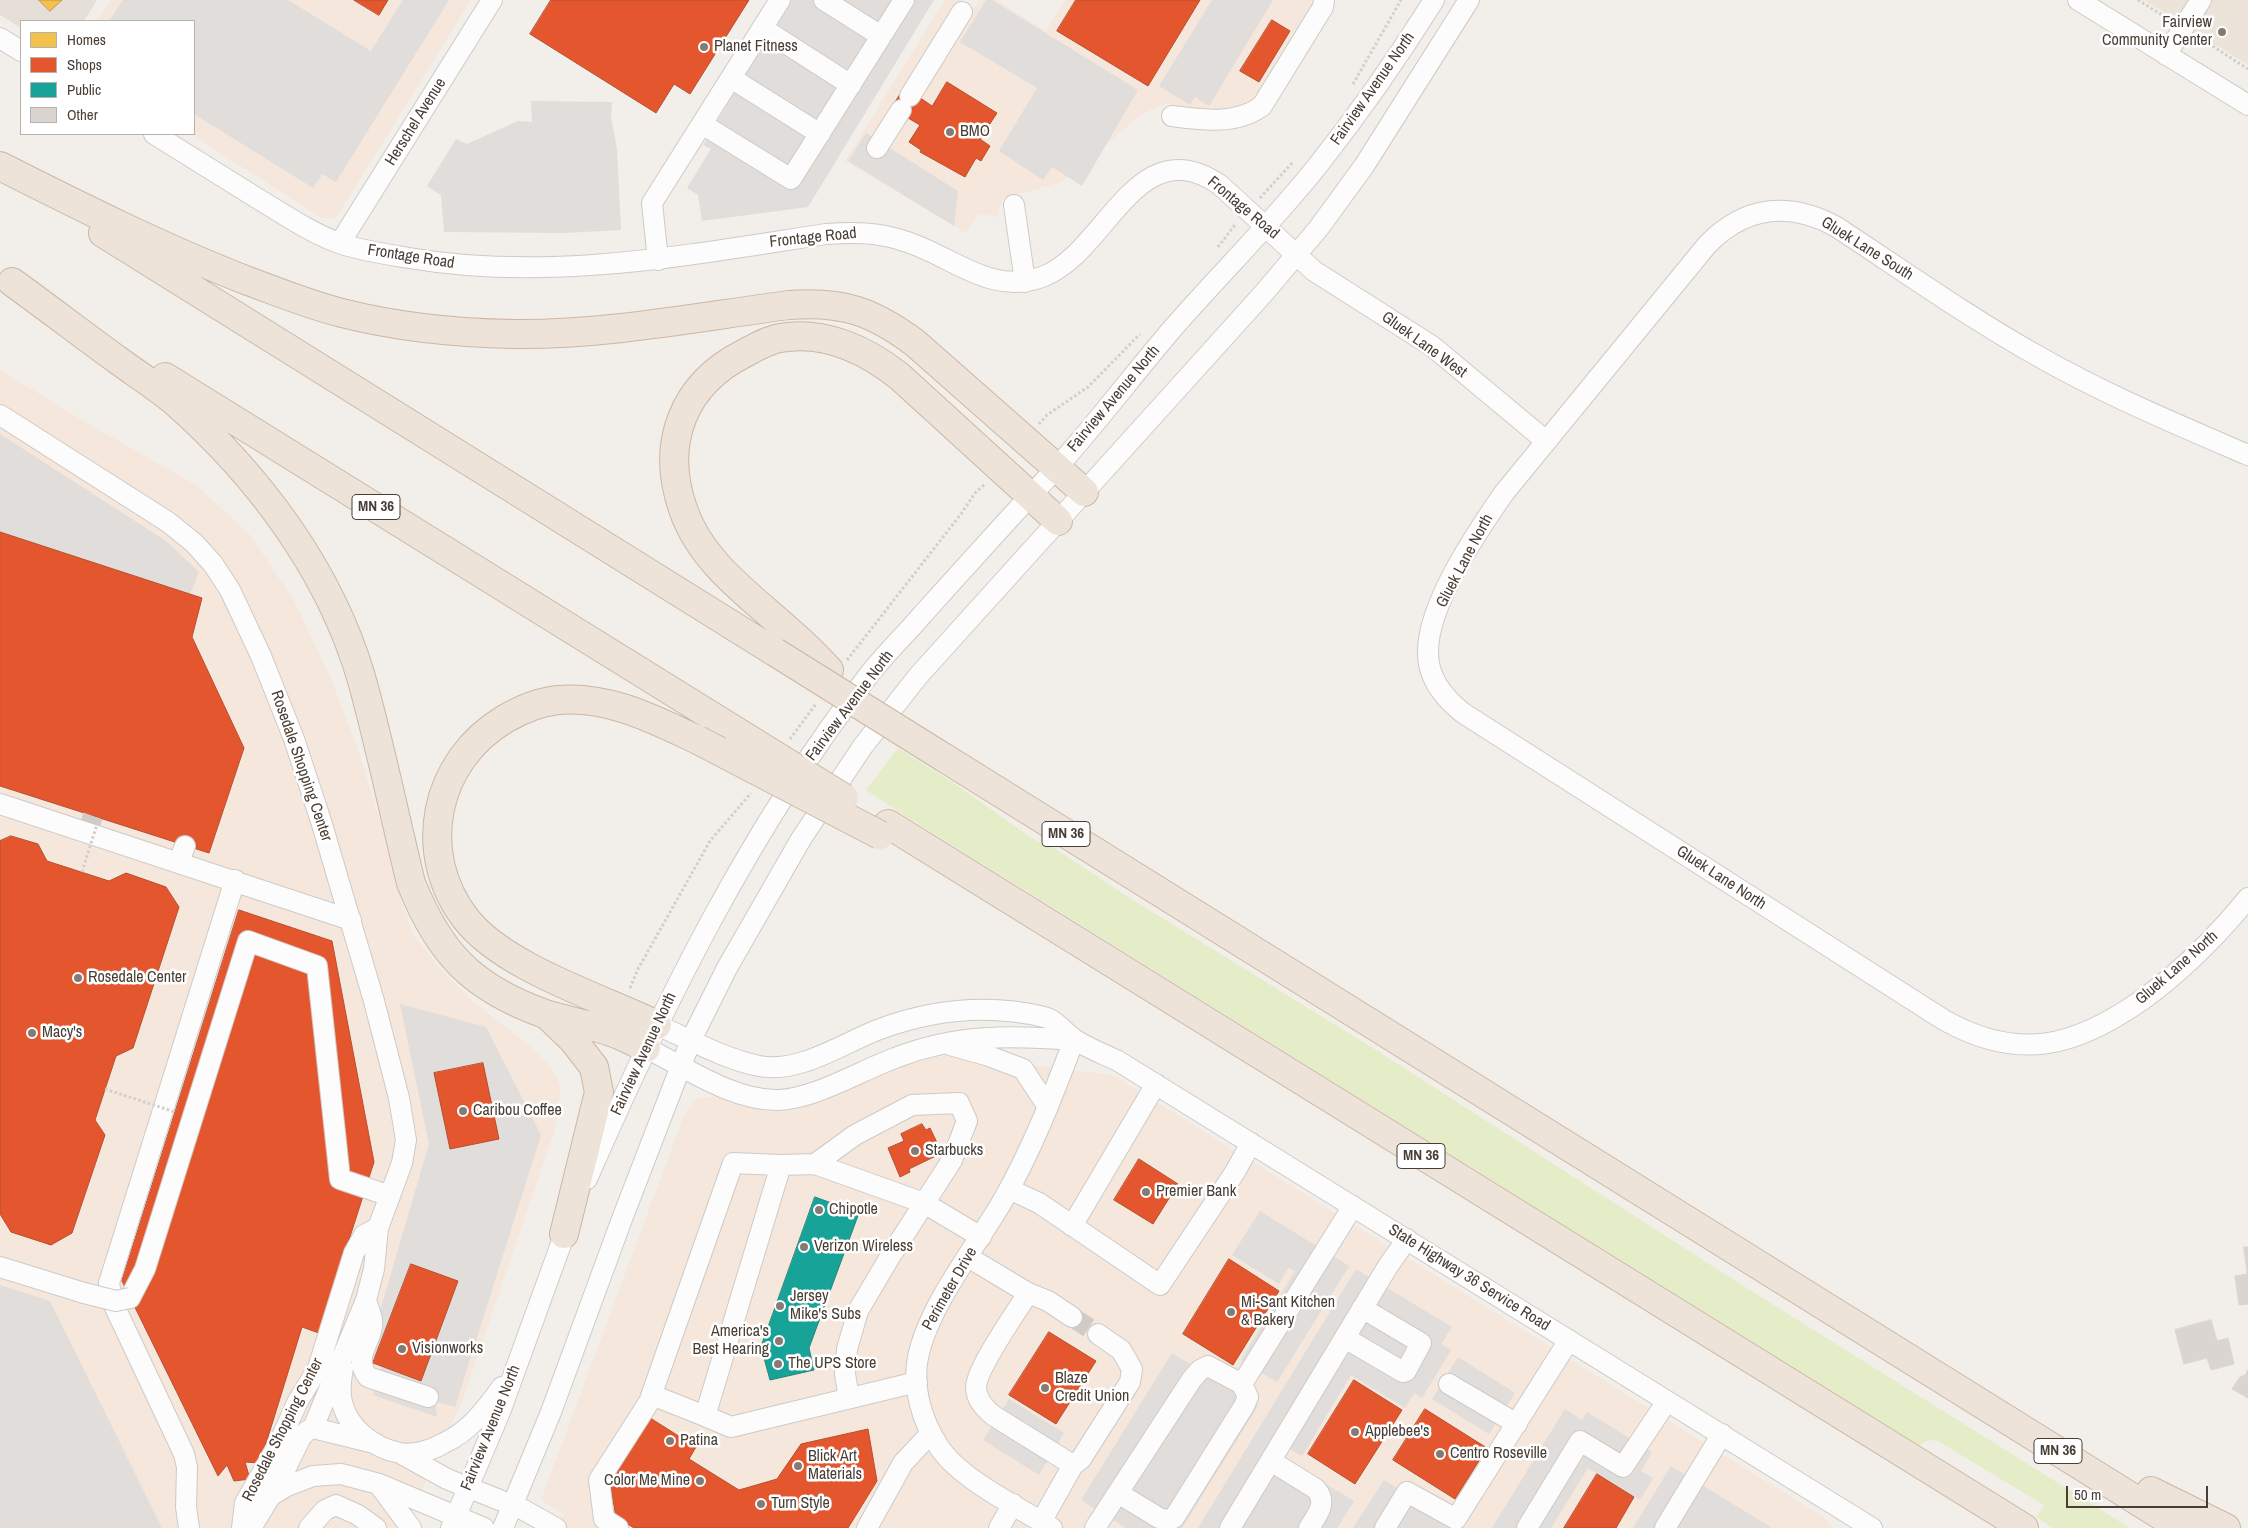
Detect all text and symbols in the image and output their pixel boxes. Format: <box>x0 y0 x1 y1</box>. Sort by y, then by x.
place label: Fairview Community Center <box>2102 13 2212 51</box>
legend <box>20 20 195 135</box>
marker: Fairview Community Center <box>2216 26 2228 38</box>
text: Homes <box>67 29 106 50</box>
street label: Fairview Avenue North <box>1327 29 1419 149</box>
place label: Planet Fitness <box>714 37 798 57</box>
marker: Planet Fitness <box>698 41 710 53</box>
text: Shops <box>67 54 102 75</box>
street label: Herschel Avenue <box>381 75 451 169</box>
text: Public <box>67 79 101 100</box>
text: Other <box>67 104 98 125</box>
place label: BMO <box>960 122 990 142</box>
marker: BMO <box>944 126 956 138</box>
street label: Frontage Road <box>1203 173 1283 243</box>
street label: Gluek Lane South <box>1817 213 1917 285</box>
street label: Frontage Road <box>768 224 858 252</box>
street label: Frontage Road <box>366 241 456 273</box>
street label: Gluek Lane West <box>1378 308 1470 382</box>
street label: Fairview Avenue North <box>1064 342 1164 456</box>
road number: MN 36 <box>352 494 400 520</box>
street label: Gluek Lane North <box>1432 511 1498 611</box>
street label: Fairview Avenue North <box>802 647 898 765</box>
street label: Rosedale Shopping Center <box>266 688 336 844</box>
road number: MN 36 <box>1042 822 1090 846</box>
street label: Gluek Lane North <box>1673 842 1769 914</box>
street label: Gluek Lane North <box>2132 927 2222 1009</box>
place label: Rosedale Center <box>88 968 186 988</box>
marker: Rosedale Center <box>72 972 84 984</box>
street label: Fairview Avenue North <box>607 990 681 1118</box>
place label: Macy's <box>42 1023 82 1043</box>
marker: Macy's <box>26 1027 38 1039</box>
place label: Caribou Coffee <box>473 1101 562 1121</box>
marker: Caribou Coffee <box>457 1105 469 1117</box>
place label: Starbucks <box>925 1141 983 1161</box>
road number: MN 36 <box>1397 1144 1445 1168</box>
marker: Starbucks <box>909 1145 921 1157</box>
place label: Premier Bank <box>1156 1182 1236 1202</box>
marker: Premier Bank <box>1140 1186 1152 1198</box>
place label: Chipotle <box>829 1200 878 1220</box>
marker: Chipotle <box>813 1204 825 1216</box>
street label: State Highway 36 Service Road <box>1385 1220 1553 1336</box>
place label: Verizon Wireless <box>814 1237 913 1257</box>
marker: Verizon Wireless <box>798 1241 810 1253</box>
street label: Perimeter Drive <box>919 1244 981 1334</box>
place label: Jersey Mike's Subs <box>790 1287 861 1325</box>
place label: Mi-Sant Kitchen & Bakery <box>1241 1293 1335 1331</box>
marker: Jersey Mike's Subs <box>774 1300 786 1312</box>
marker: Mi-Sant Kitchen & Bakery <box>1225 1306 1237 1318</box>
place label: America's Best Hearing <box>692 1322 769 1360</box>
marker: America's Best Hearing <box>773 1335 785 1347</box>
place label: Visionworks <box>412 1339 483 1359</box>
marker: Visionworks <box>396 1343 408 1355</box>
place label: The UPS Store <box>788 1354 876 1374</box>
street label: Rosedale Shopping Center <box>239 1355 327 1505</box>
marker: The UPS Store <box>772 1358 784 1370</box>
street label: Fairview Avenue North <box>457 1363 525 1493</box>
place label: Blaze Credit Union <box>1055 1369 1129 1407</box>
marker: Blaze Credit Union <box>1039 1382 1051 1394</box>
place label: Applebee's <box>1365 1422 1430 1442</box>
marker: Applebee's <box>1349 1426 1361 1438</box>
place label: Patina <box>680 1431 718 1451</box>
marker: Patina <box>664 1435 676 1447</box>
road number: MN 36 <box>2034 1438 2082 1464</box>
place label: Centro Roseville <box>1450 1444 1547 1464</box>
place label: Blick Art Materials <box>808 1447 862 1485</box>
marker: Centro Roseville <box>1434 1448 1446 1460</box>
marker: Blick Art Materials <box>792 1460 804 1472</box>
place label: Color Me Mine <box>604 1471 690 1491</box>
marker: Color Me Mine <box>694 1475 706 1487</box>
scale bar <box>2068 1476 2210 1508</box>
text: 50 m <box>2074 1484 2101 1505</box>
place label: Turn Style <box>771 1494 830 1514</box>
marker: Turn Style <box>755 1498 767 1510</box>

